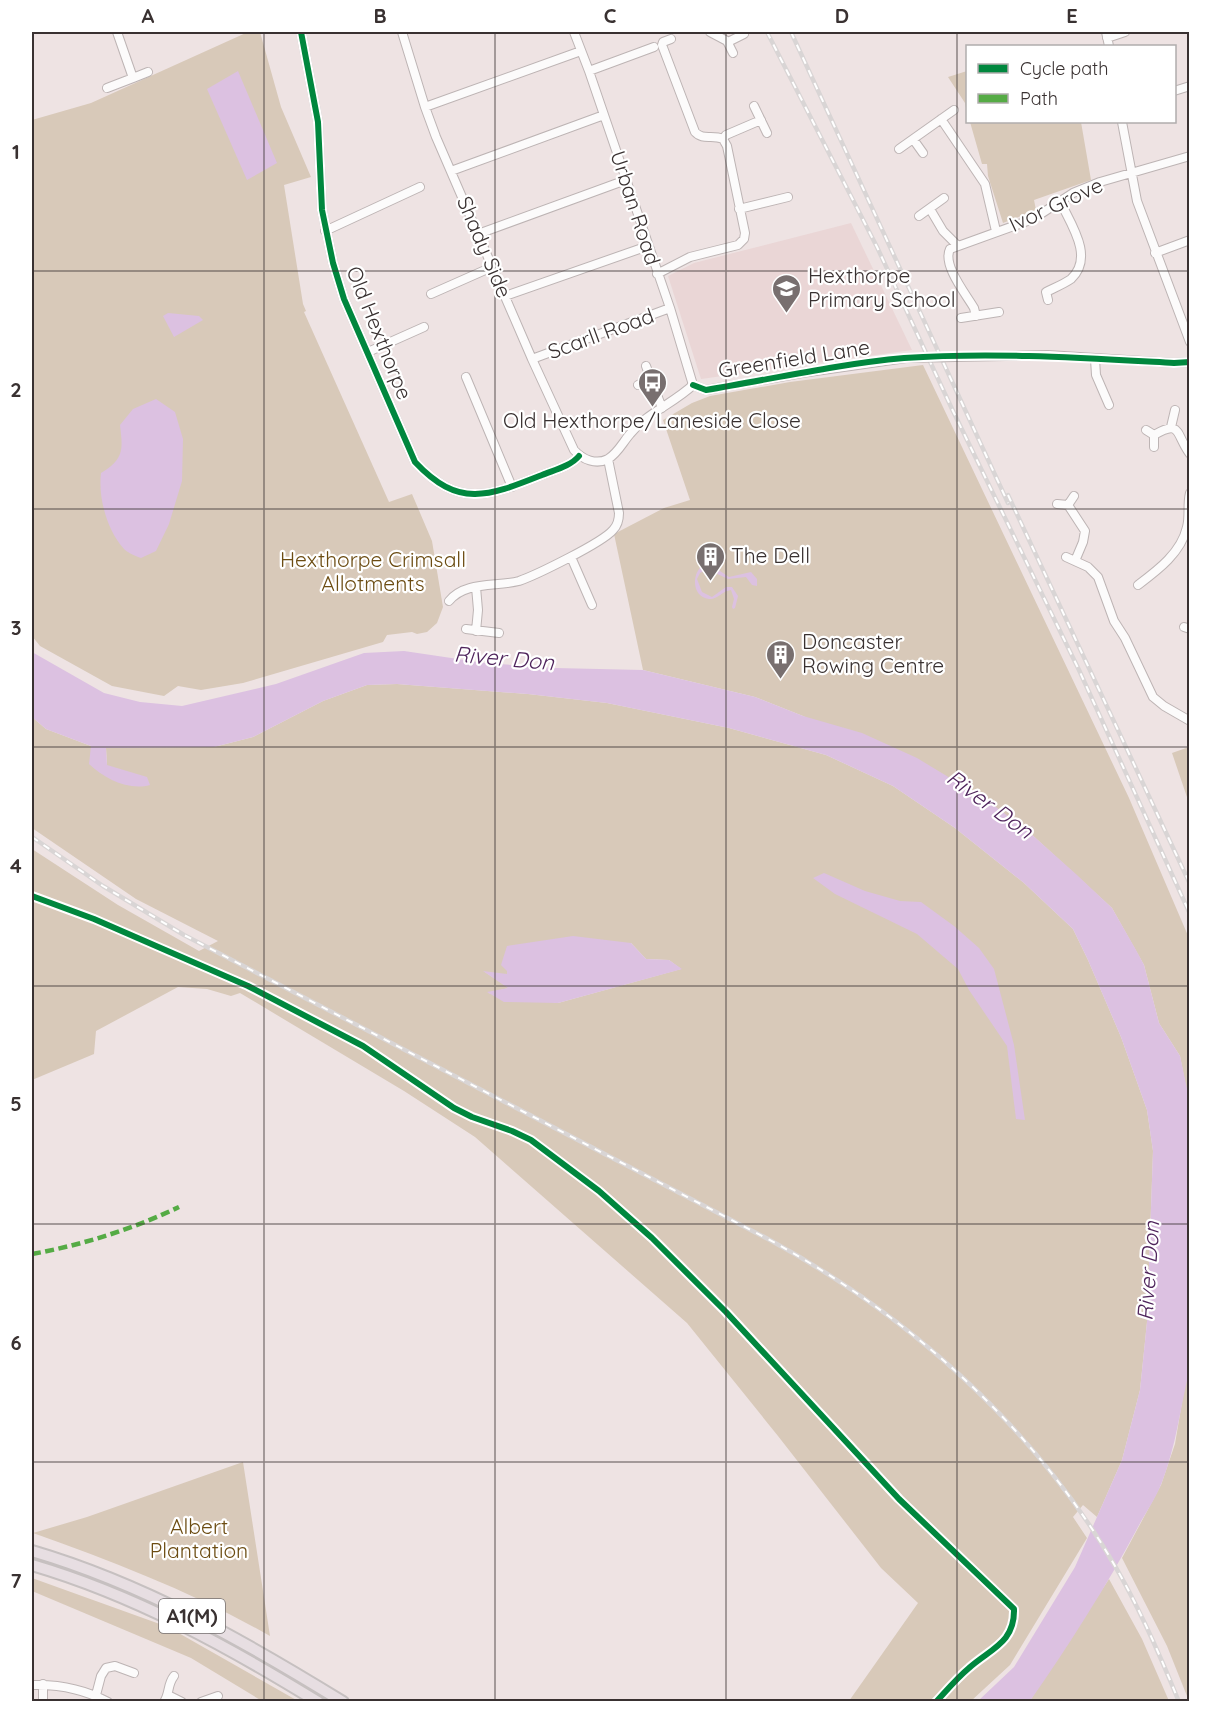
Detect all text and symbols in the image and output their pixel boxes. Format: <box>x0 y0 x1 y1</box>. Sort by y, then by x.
text: A <box>142 3 155 28</box>
text: B <box>373 3 387 28</box>
text: C <box>604 3 617 28</box>
text: D <box>835 3 849 28</box>
text: E <box>1066 3 1078 28</box>
legend <box>966 45 1176 123</box>
text: Cycle path <box>1020 57 1108 80</box>
text: Path <box>1020 87 1058 110</box>
text: 1 <box>12 139 20 164</box>
street label: Urban Road <box>605 147 667 268</box>
street label: Ivor Grove <box>1005 171 1107 237</box>
street label: Shady Side <box>452 192 518 301</box>
street label: Old Hexthorpe <box>341 262 419 403</box>
place label: Hexthorpe Primary School <box>808 262 956 312</box>
school or university icon: Hexthorpe Primary School <box>771 272 803 314</box>
street label: Scarll Road <box>544 302 657 364</box>
street label: Greenfield Lane <box>716 333 871 383</box>
bus stop icon: Old Hexthorpe/Laneside Close <box>636 366 668 408</box>
text: 2 <box>10 377 22 402</box>
place label: Old Hexthorpe/Laneside Close <box>503 407 801 433</box>
building icon: The Dell <box>694 540 726 582</box>
place label: The Dell <box>731 542 810 568</box>
park label: Hexthorpe Crimsall Allotments <box>280 546 466 596</box>
text: 3 <box>11 615 21 640</box>
place label: Doncaster Rowing Centre <box>802 628 944 678</box>
building icon: Doncaster Rowing Centre <box>765 638 797 680</box>
water label: River Don <box>453 640 556 676</box>
water label: River Don <box>941 763 1040 845</box>
text: 4 <box>10 853 22 878</box>
text: 5 <box>10 1091 22 1116</box>
water label: River Don <box>1131 1219 1166 1322</box>
text: 6 <box>10 1330 22 1355</box>
park label: Albert Plantation <box>150 1513 248 1563</box>
text: 7 <box>11 1568 22 1593</box>
road number: A1(M) <box>159 1599 225 1633</box>

